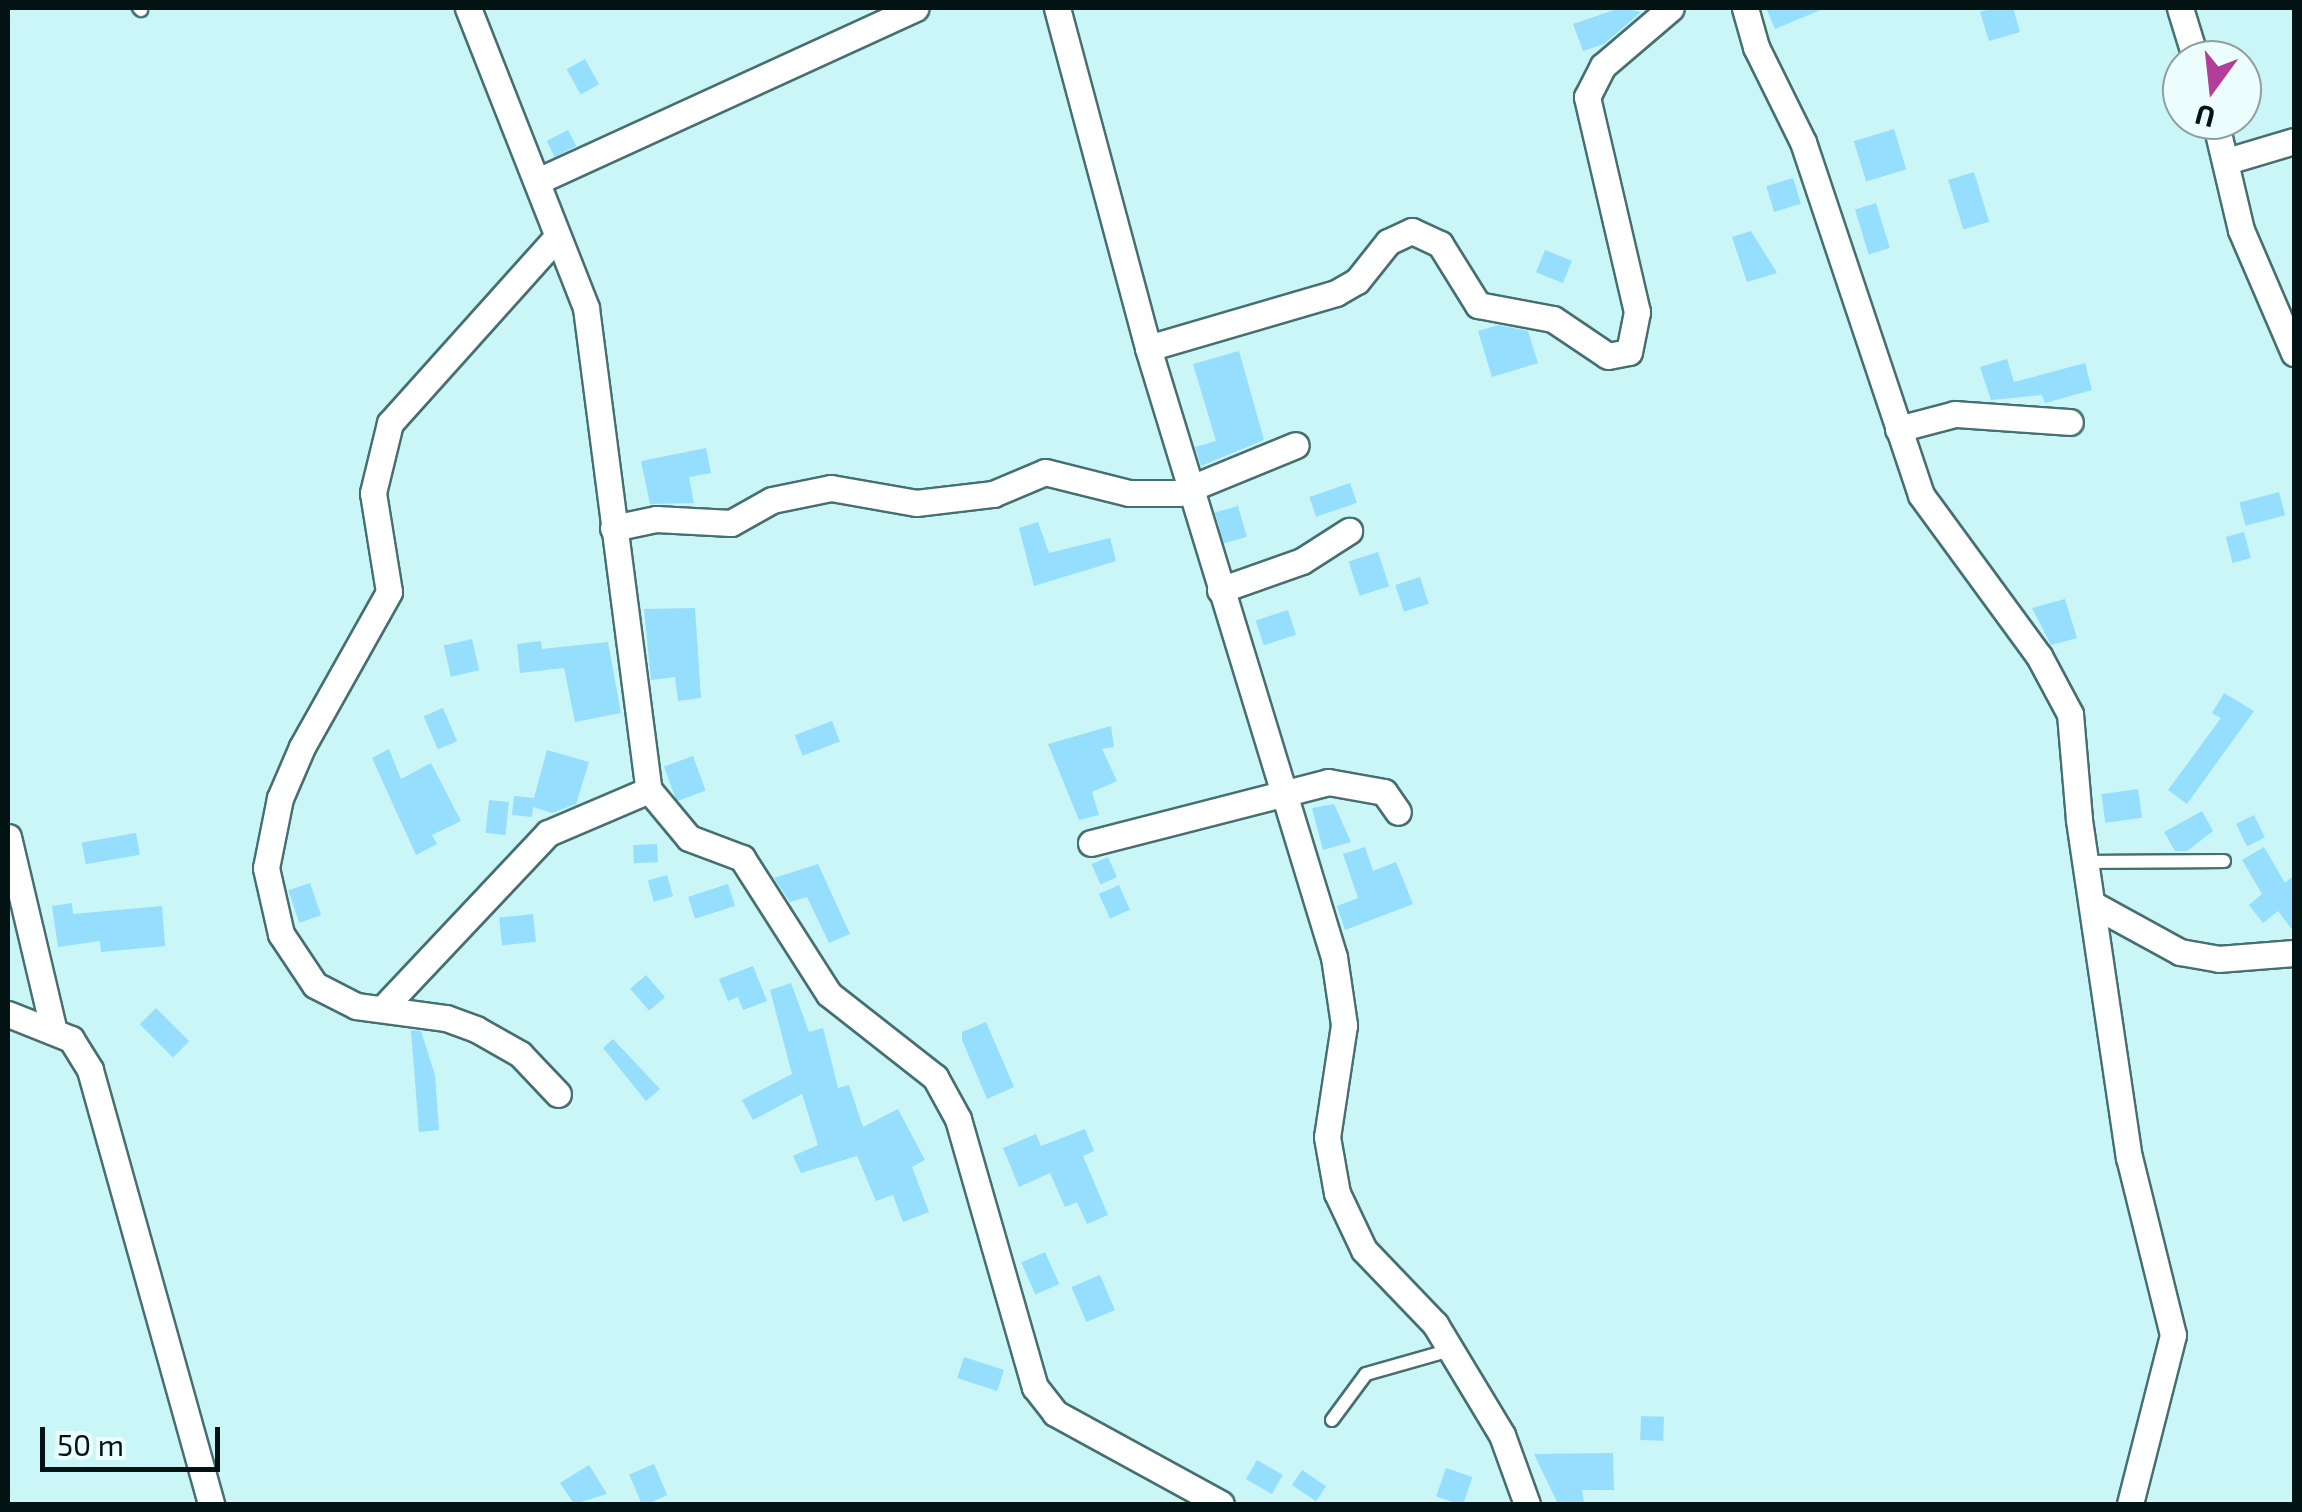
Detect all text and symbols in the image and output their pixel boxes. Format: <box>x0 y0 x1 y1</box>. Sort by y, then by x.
north arrow <box>2162 40 2262 140</box>
text: U <box>2191 98 2218 136</box>
scale bar <box>45 1407 225 1469</box>
text: 50 m <box>57 1426 124 1462</box>

